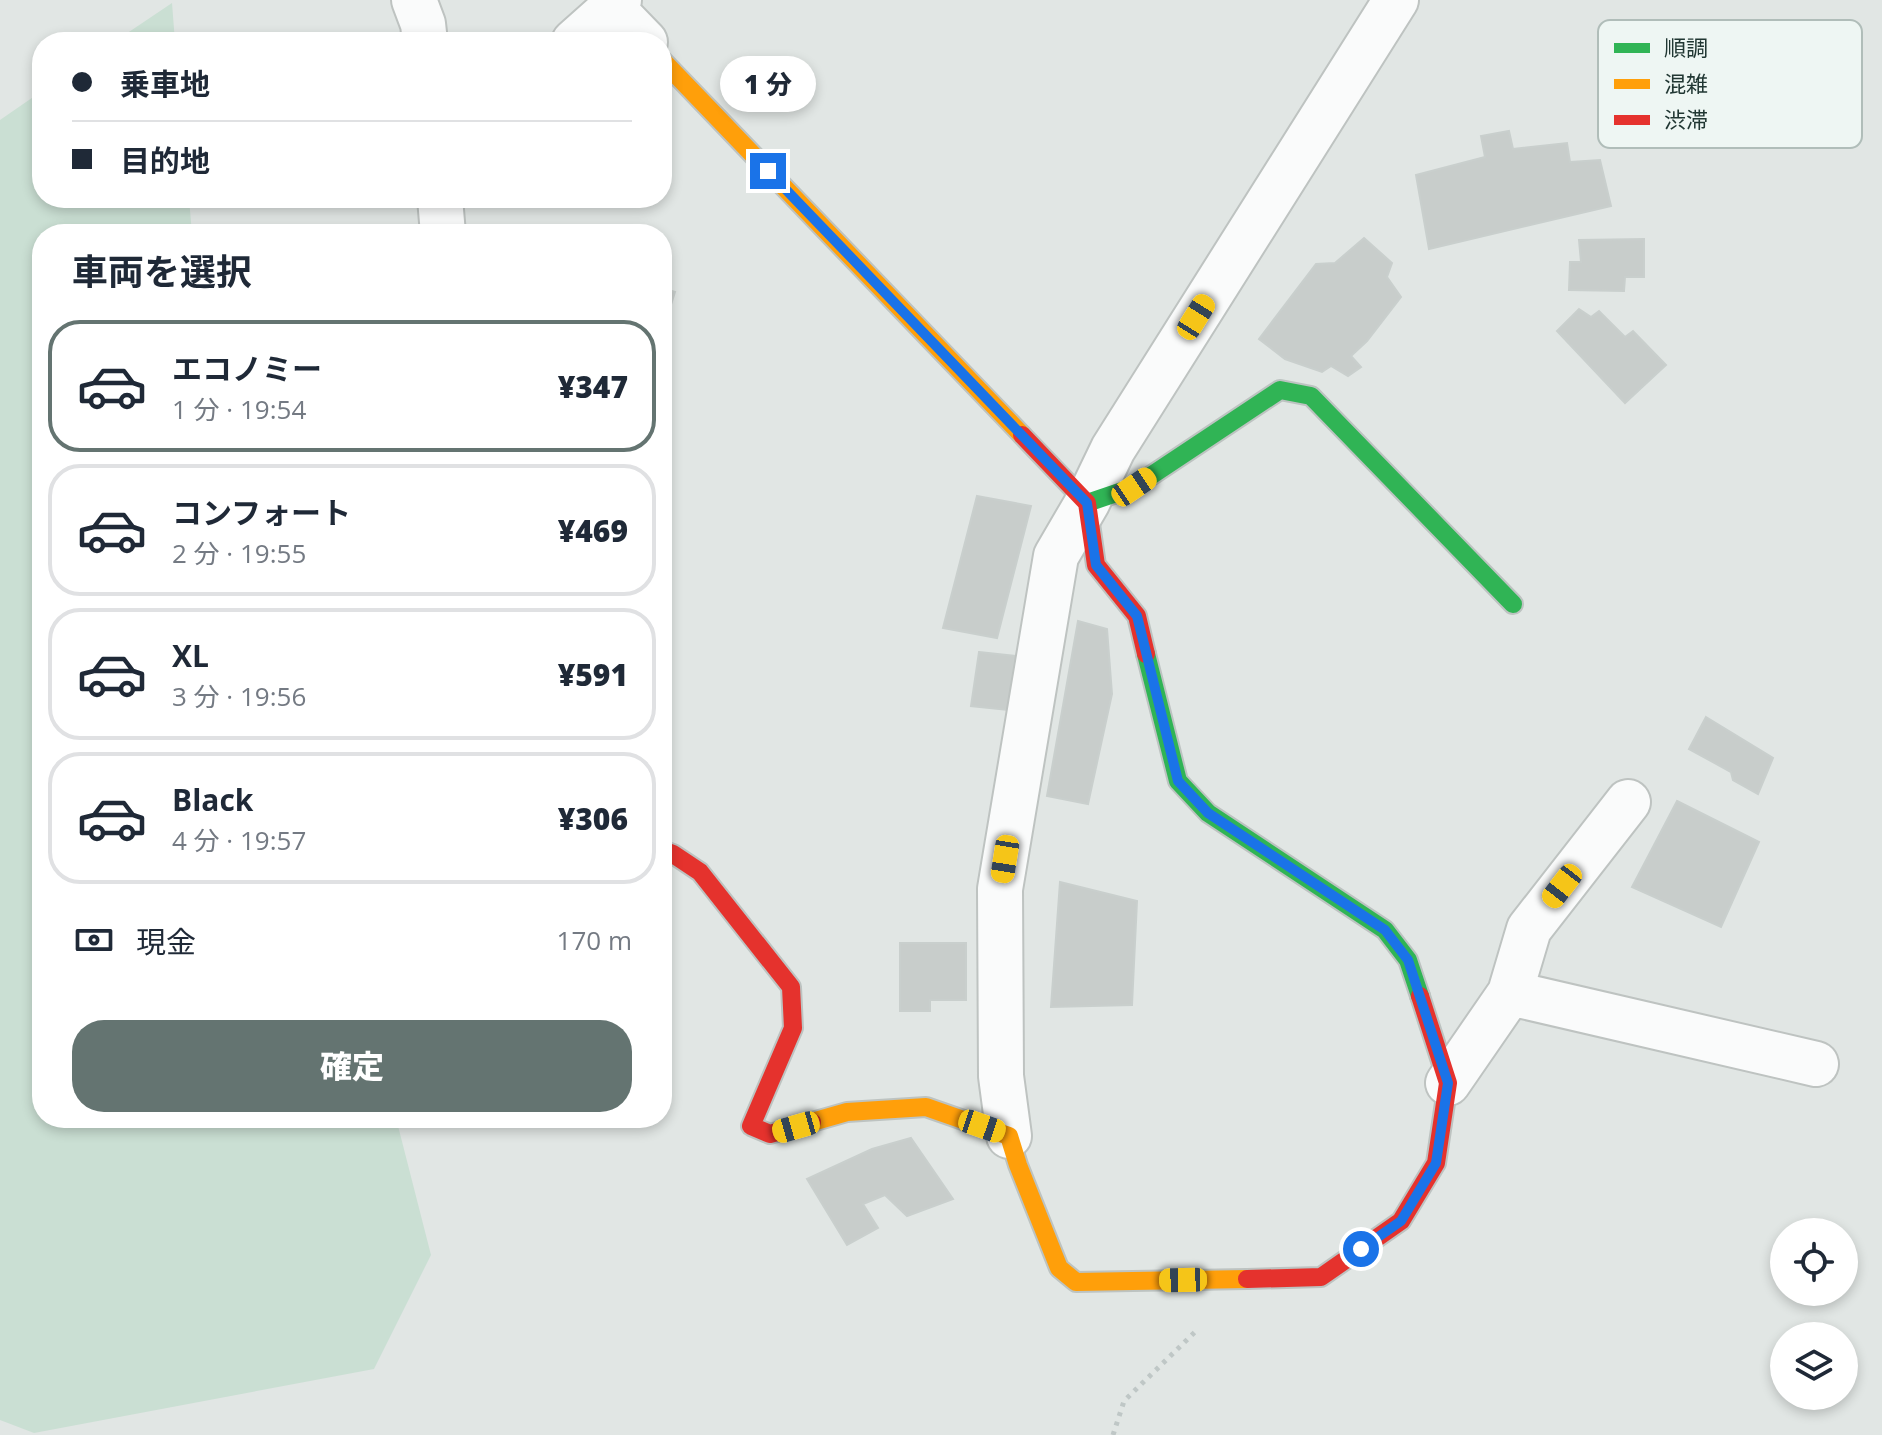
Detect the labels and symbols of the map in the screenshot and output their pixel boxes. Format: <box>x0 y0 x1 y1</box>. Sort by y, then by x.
legend <box>1598 20 1862 148</box>
text: 順調 <box>1664 32 1708 62</box>
callout: 1 分 <box>720 55 816 111</box>
text: 混雑 <box>1664 68 1708 98</box>
text: 渋滞 <box>1664 104 1708 134</box>
route end <box>750 153 786 189</box>
car <box>1173 290 1219 344</box>
car <box>1107 464 1161 510</box>
car <box>989 833 1021 885</box>
car <box>1538 860 1586 912</box>
car <box>955 1107 1009 1145</box>
car <box>770 1109 822 1145</box>
route start <box>1343 1231 1379 1267</box>
car <box>1159 1268 1207 1292</box>

